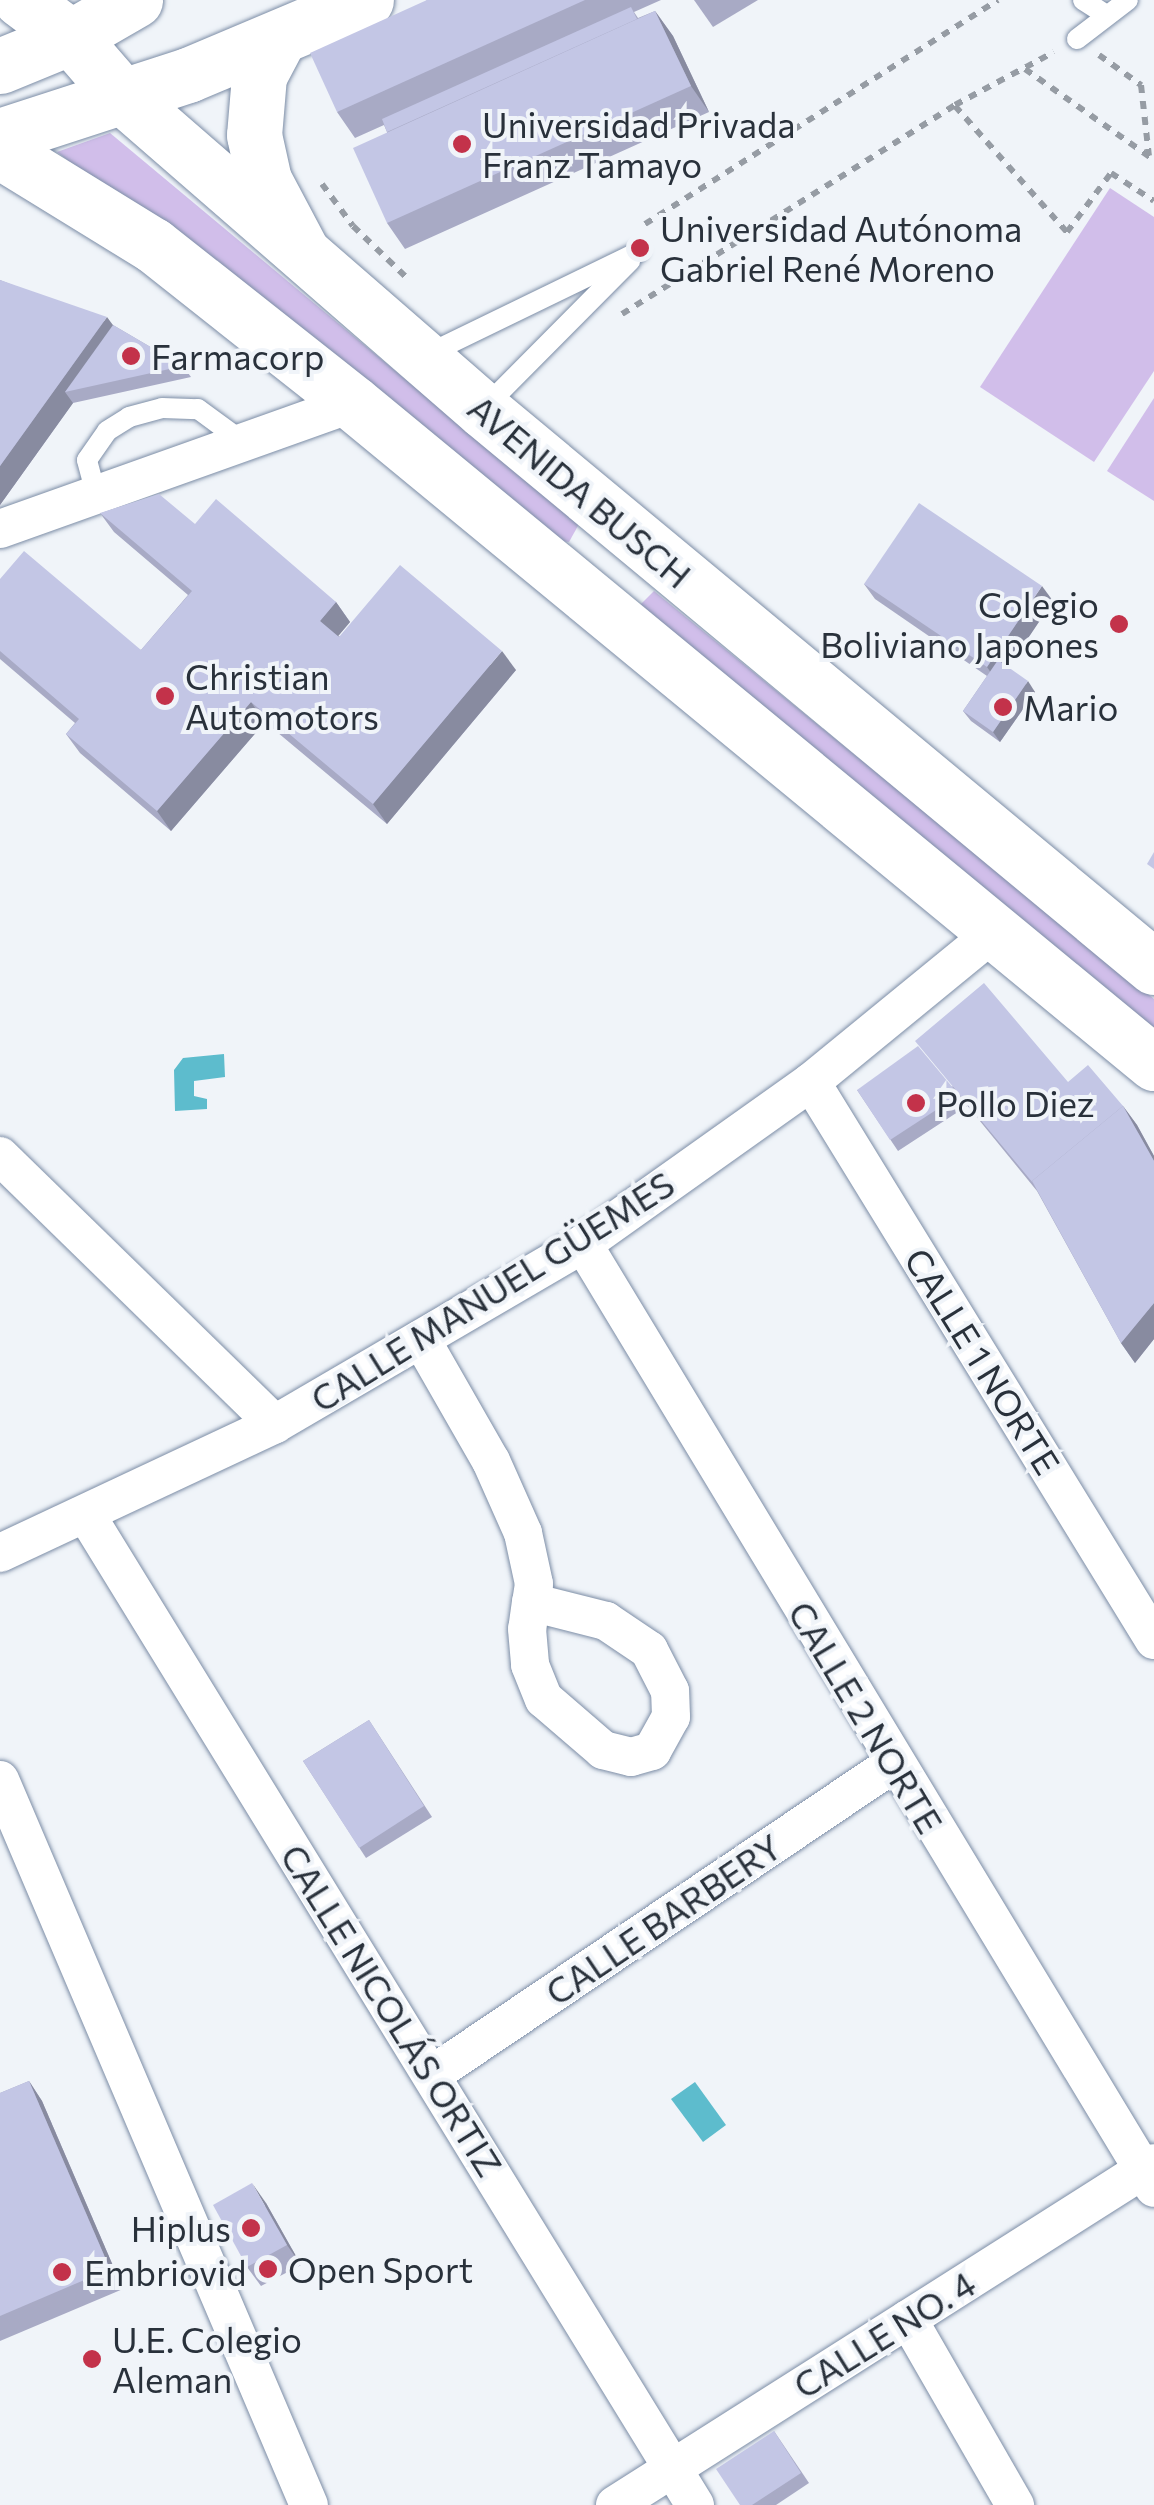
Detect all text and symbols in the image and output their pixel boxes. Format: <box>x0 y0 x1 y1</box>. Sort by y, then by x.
place label: Universidad Privada Franz Tamayo <box>482 103 796 185</box>
marker: Universidad Privada Franz Tamayo <box>451 133 473 155</box>
place label: Universidad Autónoma Gabriel René Moreno <box>660 207 1022 289</box>
marker: Universidad Autónoma Gabriel René Moreno <box>629 237 651 259</box>
place label: Farmacorp <box>151 335 324 377</box>
marker: Farmacorp <box>120 345 142 367</box>
street label: AVENIDA BUSCH <box>460 386 700 596</box>
place label: Colegio Boliviano Japones <box>820 583 1099 665</box>
marker: Colegio Boliviano Japones <box>1108 613 1130 635</box>
place label: Christian Automotors <box>185 655 379 737</box>
marker: Christian Automotors <box>154 685 176 707</box>
place label: Mario <box>1023 686 1118 728</box>
marker: Mario <box>992 696 1014 718</box>
place label: Pollo Diez <box>936 1082 1094 1124</box>
marker: Pollo Diez <box>905 1092 927 1114</box>
street label: CALLE MANUEL GÜEMES <box>303 1162 681 1420</box>
street label: CALLE 1 NORTE <box>897 1240 1069 1482</box>
street label: CALLE 2 NORTE <box>780 1594 952 1840</box>
street label: CALLE BARBERY <box>537 1825 789 2013</box>
street label: CALLE NICOLÁS ORTIZ <box>273 1837 511 2183</box>
place label: Hiplus <box>131 2207 231 2249</box>
marker: Hiplus <box>240 2217 262 2239</box>
place label: Open Sport <box>288 2248 473 2290</box>
place label: Embriovid <box>84 2251 246 2293</box>
marker: Open Sport <box>257 2258 279 2280</box>
marker: Embriovid <box>49 2259 75 2285</box>
street label: CALLE NO. 4 <box>786 2262 982 2406</box>
place label: U.E. Colegio Aleman <box>112 2318 302 2400</box>
marker: U.E. Colegio Aleman <box>81 2348 103 2370</box>

